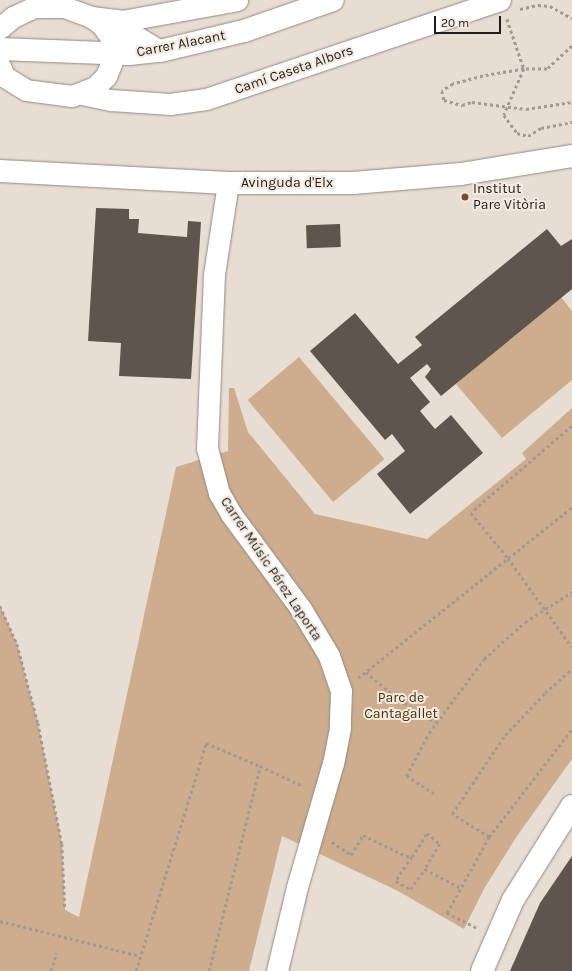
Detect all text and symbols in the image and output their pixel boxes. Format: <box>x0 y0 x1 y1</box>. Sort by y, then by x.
scale bar <box>436 8 503 34</box>
text: 20 m <box>441 16 469 30</box>
street label: Carrer Alacant <box>135 27 227 61</box>
street label: Camí Caseta Albors <box>232 42 356 98</box>
street label: Avinguda d'Elx <box>241 175 333 191</box>
place label: Institut Pare Vitòria <box>473 181 546 214</box>
marker: Institut Pare Vitòria <box>460 192 470 202</box>
street label: Carrer Músic Pérez Laporta <box>217 494 325 644</box>
park label: Parc de Cantagallet <box>364 690 438 722</box>

